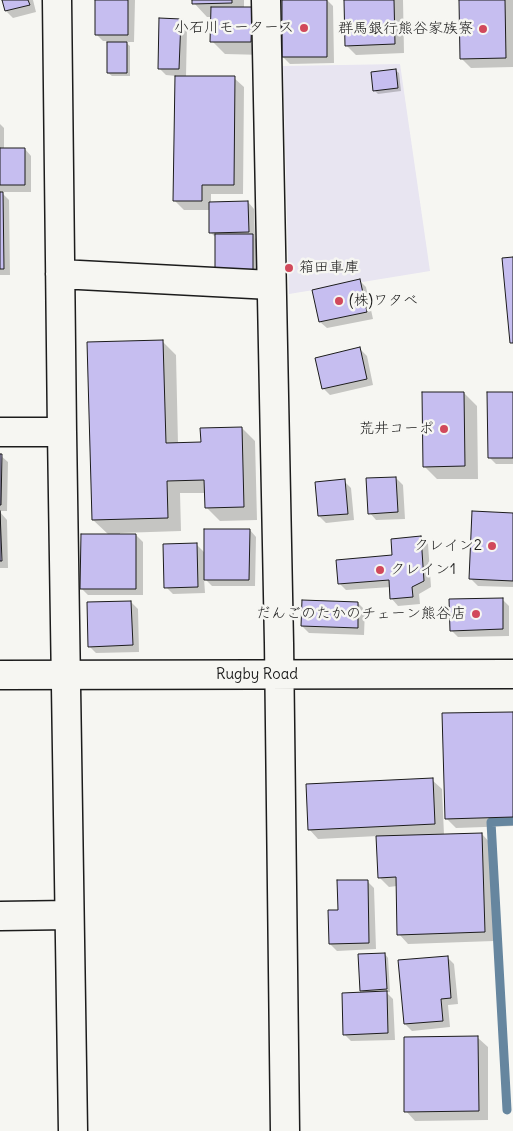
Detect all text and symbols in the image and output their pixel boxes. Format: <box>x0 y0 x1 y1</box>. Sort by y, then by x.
place label: 小石川モータース <box>174 19 294 37</box>
place label: 群馬銀行熊谷家族寮 <box>338 20 473 38</box>
marker: 小石川モータース <box>298 22 310 34</box>
marker: 群馬銀行熊谷家族寮 <box>477 23 489 35</box>
place label: 箱田車庫 <box>299 259 359 277</box>
marker: 箱田車庫 <box>283 262 295 274</box>
place label: (株)ワタベ <box>349 292 418 310</box>
marker: (株)ワタベ <box>333 295 345 307</box>
place label: 荒井コーポ <box>359 420 434 438</box>
marker: 荒井コーポ <box>438 423 450 435</box>
place label: クレイン2 <box>414 537 482 555</box>
marker: クレイン2 <box>486 540 498 552</box>
place label: クレイン1 <box>390 561 456 579</box>
marker: クレイン1 <box>374 564 386 576</box>
place label: だんごのたかのチェーン熊谷店 <box>256 605 466 623</box>
marker: だんごのたかのチェーン熊谷店 <box>470 608 482 620</box>
street label: Rugby Road <box>216 666 298 684</box>

